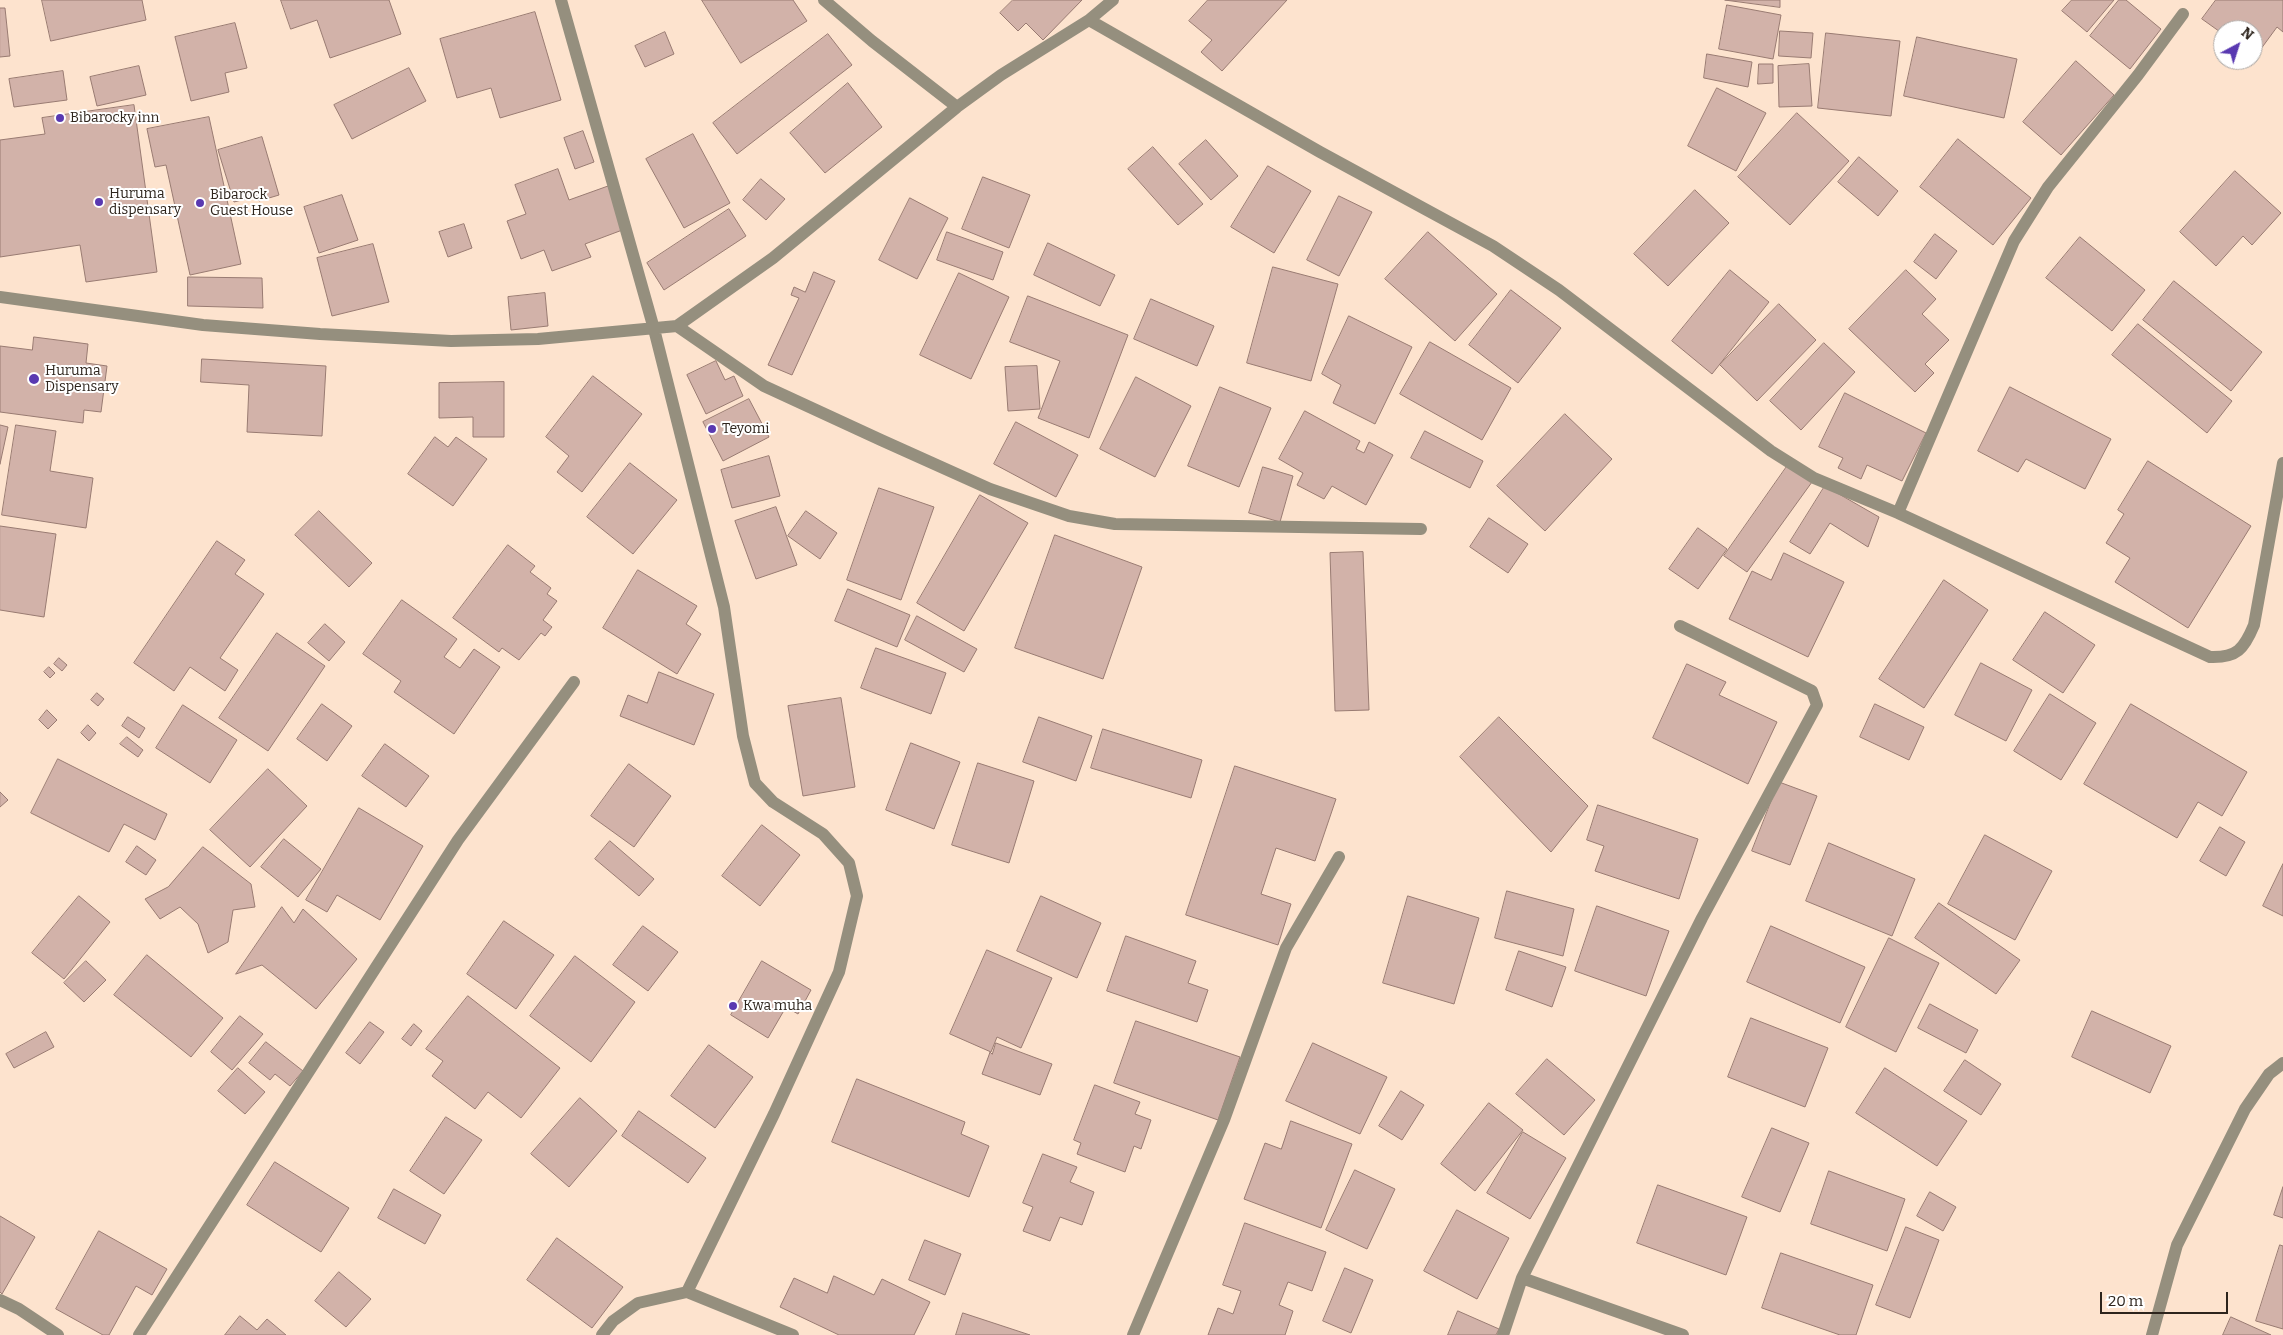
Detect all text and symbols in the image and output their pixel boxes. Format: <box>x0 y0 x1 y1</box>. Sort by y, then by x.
north arrow <box>2213 20 2263 70</box>
text: N <box>2238 24 2257 44</box>
place label: Bibarocky inn <box>70 110 159 126</box>
marker: Bibarocky inn <box>54 112 66 124</box>
place label: Huruma dispensary <box>109 186 181 218</box>
place label: Bibarock Guest House <box>210 187 293 220</box>
marker: Huruma dispensary <box>93 196 105 208</box>
marker: Bibarock Guest House <box>194 197 206 209</box>
place label: Huruma Dispensary <box>45 363 119 396</box>
marker: Huruma Dispensary <box>27 372 41 386</box>
place label: Teyomi <box>722 421 770 437</box>
marker: Teyomi <box>706 423 718 435</box>
place label: Kwa muha <box>743 998 812 1014</box>
marker: Kwa muha <box>727 1000 739 1012</box>
scale bar <box>2103 1282 2230 1314</box>
text: 20 m <box>2108 1292 2143 1310</box>

